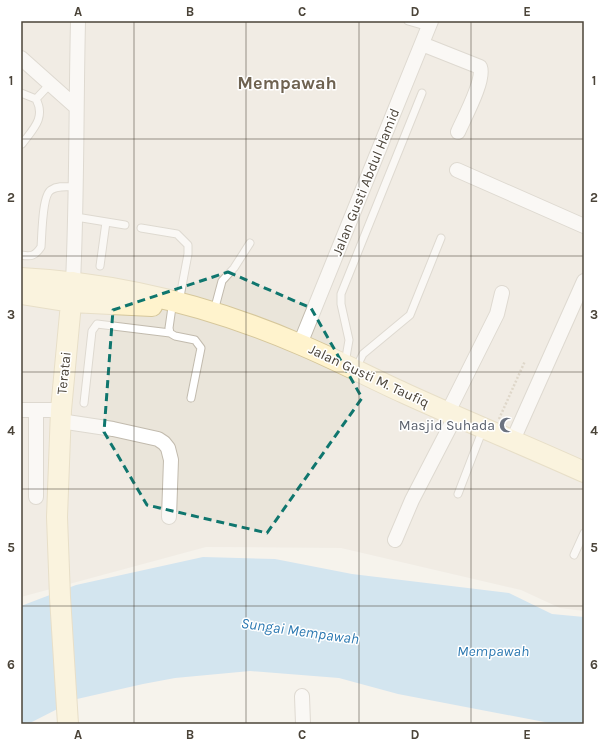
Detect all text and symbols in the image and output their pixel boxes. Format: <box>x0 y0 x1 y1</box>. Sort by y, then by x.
text: A <box>74 4 82 19</box>
text: B <box>186 4 194 19</box>
text: C <box>298 4 306 19</box>
text: D <box>411 4 420 19</box>
text: E <box>523 4 531 19</box>
district label: Mempawah <box>237 72 337 94</box>
text: 1 <box>9 73 13 88</box>
text: 1 <box>592 73 596 88</box>
street label: Jalan Gusti Abdul Hamid <box>329 106 403 258</box>
text: 2 <box>7 190 15 205</box>
text: 2 <box>590 190 598 205</box>
text: 3 <box>7 307 15 322</box>
text: 3 <box>590 307 598 322</box>
street label: Jalan Gusti M. Taufiq <box>306 341 432 411</box>
street label: Teratai <box>53 351 75 395</box>
mosque icon: Masjid Suhada <box>498 416 516 434</box>
place label: Masjid Suhada <box>399 417 495 434</box>
text: 4 <box>7 423 15 438</box>
text: 4 <box>590 423 598 438</box>
text: 5 <box>7 540 15 555</box>
text: 5 <box>590 540 598 555</box>
water label: Sungai Mempawah <box>240 614 360 648</box>
water label: Mempawah <box>457 642 529 660</box>
text: 6 <box>7 657 15 672</box>
text: 6 <box>590 657 598 672</box>
text: A <box>74 727 82 742</box>
text: B <box>186 727 194 742</box>
text: C <box>298 727 306 742</box>
text: D <box>411 727 420 742</box>
text: E <box>523 727 531 742</box>

